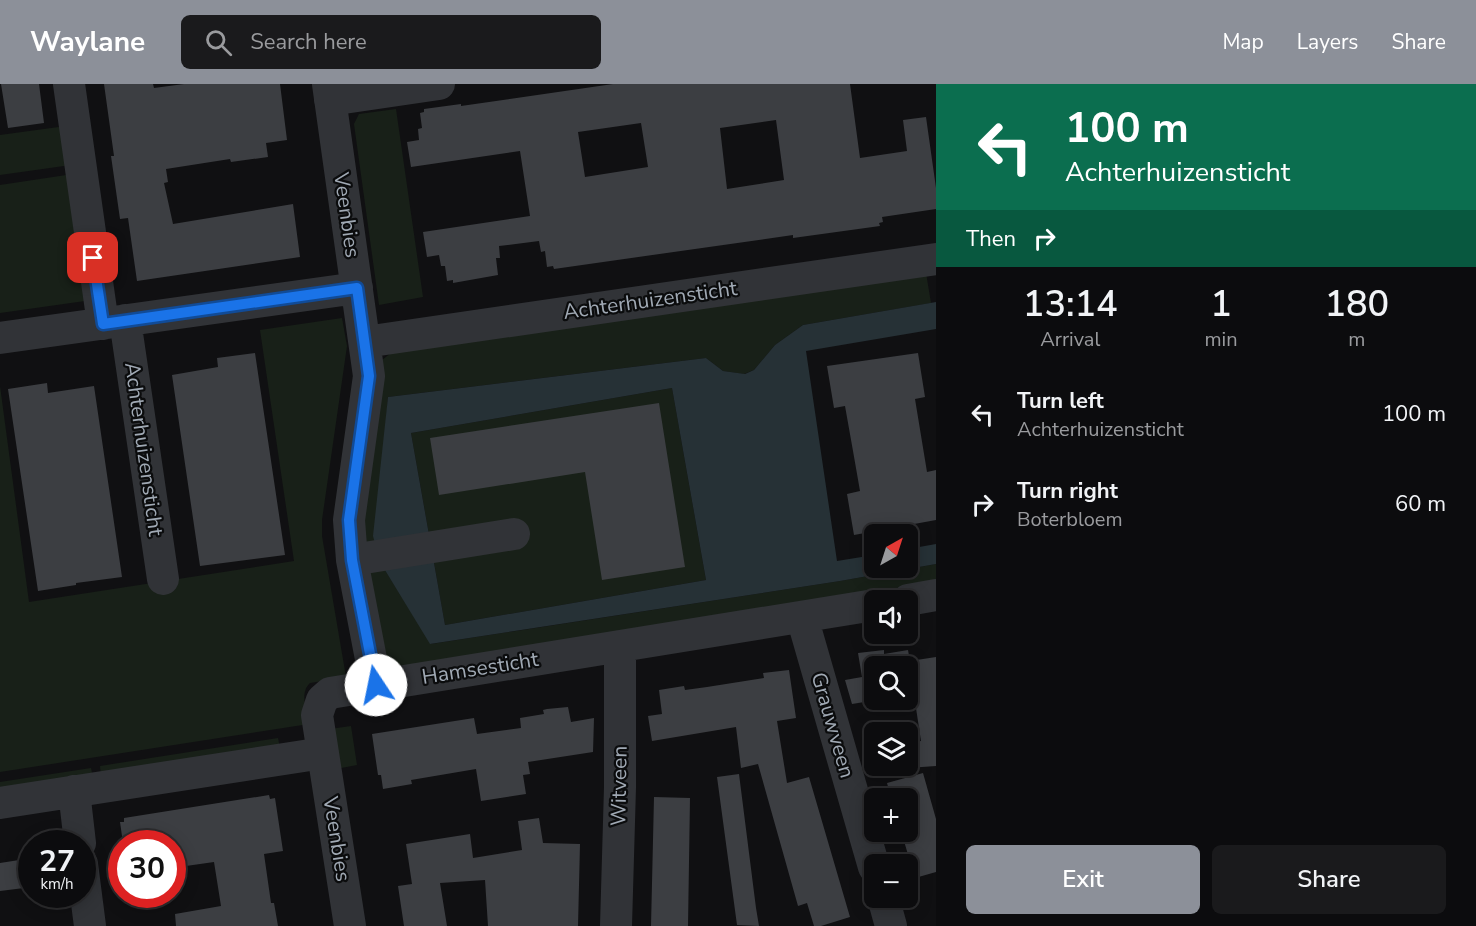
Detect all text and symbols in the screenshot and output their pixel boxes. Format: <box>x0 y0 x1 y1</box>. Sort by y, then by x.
search box <box>181 15 601 69</box>
text: Waylane <box>30 23 145 61</box>
icon: search <box>202 26 235 59</box>
text: Search here <box>250 27 367 57</box>
text: Map <box>1222 28 1264 56</box>
text: Layers <box>1297 28 1358 56</box>
text: Share <box>1391 28 1446 56</box>
text: 100 m <box>1065 100 1189 157</box>
icon: left <box>966 108 1044 186</box>
text: Achterhuizensticht <box>1065 154 1290 191</box>
street label: Veenbies <box>327 170 367 259</box>
icon: right <box>1028 222 1061 255</box>
text: Then <box>966 224 1016 254</box>
pin <box>67 232 118 283</box>
icon: arrive <box>76 241 109 274</box>
street label: Achterhuizensticht <box>561 274 739 326</box>
text: 13:14 <box>1023 280 1118 329</box>
text: 1 <box>1210 280 1232 329</box>
text: 180 <box>1324 280 1389 329</box>
text: Arrival <box>1040 326 1100 353</box>
text: min <box>1205 326 1238 353</box>
text: m <box>1348 326 1365 353</box>
street label: Achterhuizensticht <box>118 360 170 538</box>
text: Turn left <box>1017 386 1104 416</box>
icon: left <box>966 398 999 431</box>
text: 100 m <box>1382 399 1446 429</box>
text: Achterhuizensticht <box>1017 416 1184 443</box>
text: Turn right <box>1017 476 1118 506</box>
icon: right <box>966 488 999 521</box>
text: 60 m <box>1395 489 1446 519</box>
text: Boterbloem <box>1017 506 1123 533</box>
north arrow <box>864 524 918 578</box>
map controls <box>864 524 918 908</box>
button: sound <box>864 590 918 644</box>
street label: Hamsesticht <box>420 645 541 691</box>
position arrow <box>344 653 408 717</box>
button: search <box>864 656 918 710</box>
street label: Grauwveen <box>805 669 861 781</box>
button: layers <box>864 722 918 776</box>
street label: Witveen <box>604 746 634 826</box>
button: + <box>864 788 918 842</box>
street label: Veenbies <box>316 793 358 884</box>
speed limit sign: 30 <box>108 830 186 908</box>
text: 27 <box>39 841 75 882</box>
button: Exit <box>966 845 1200 914</box>
button: Share <box>1212 845 1446 914</box>
button: − <box>864 854 918 908</box>
text: km/h <box>40 874 74 894</box>

